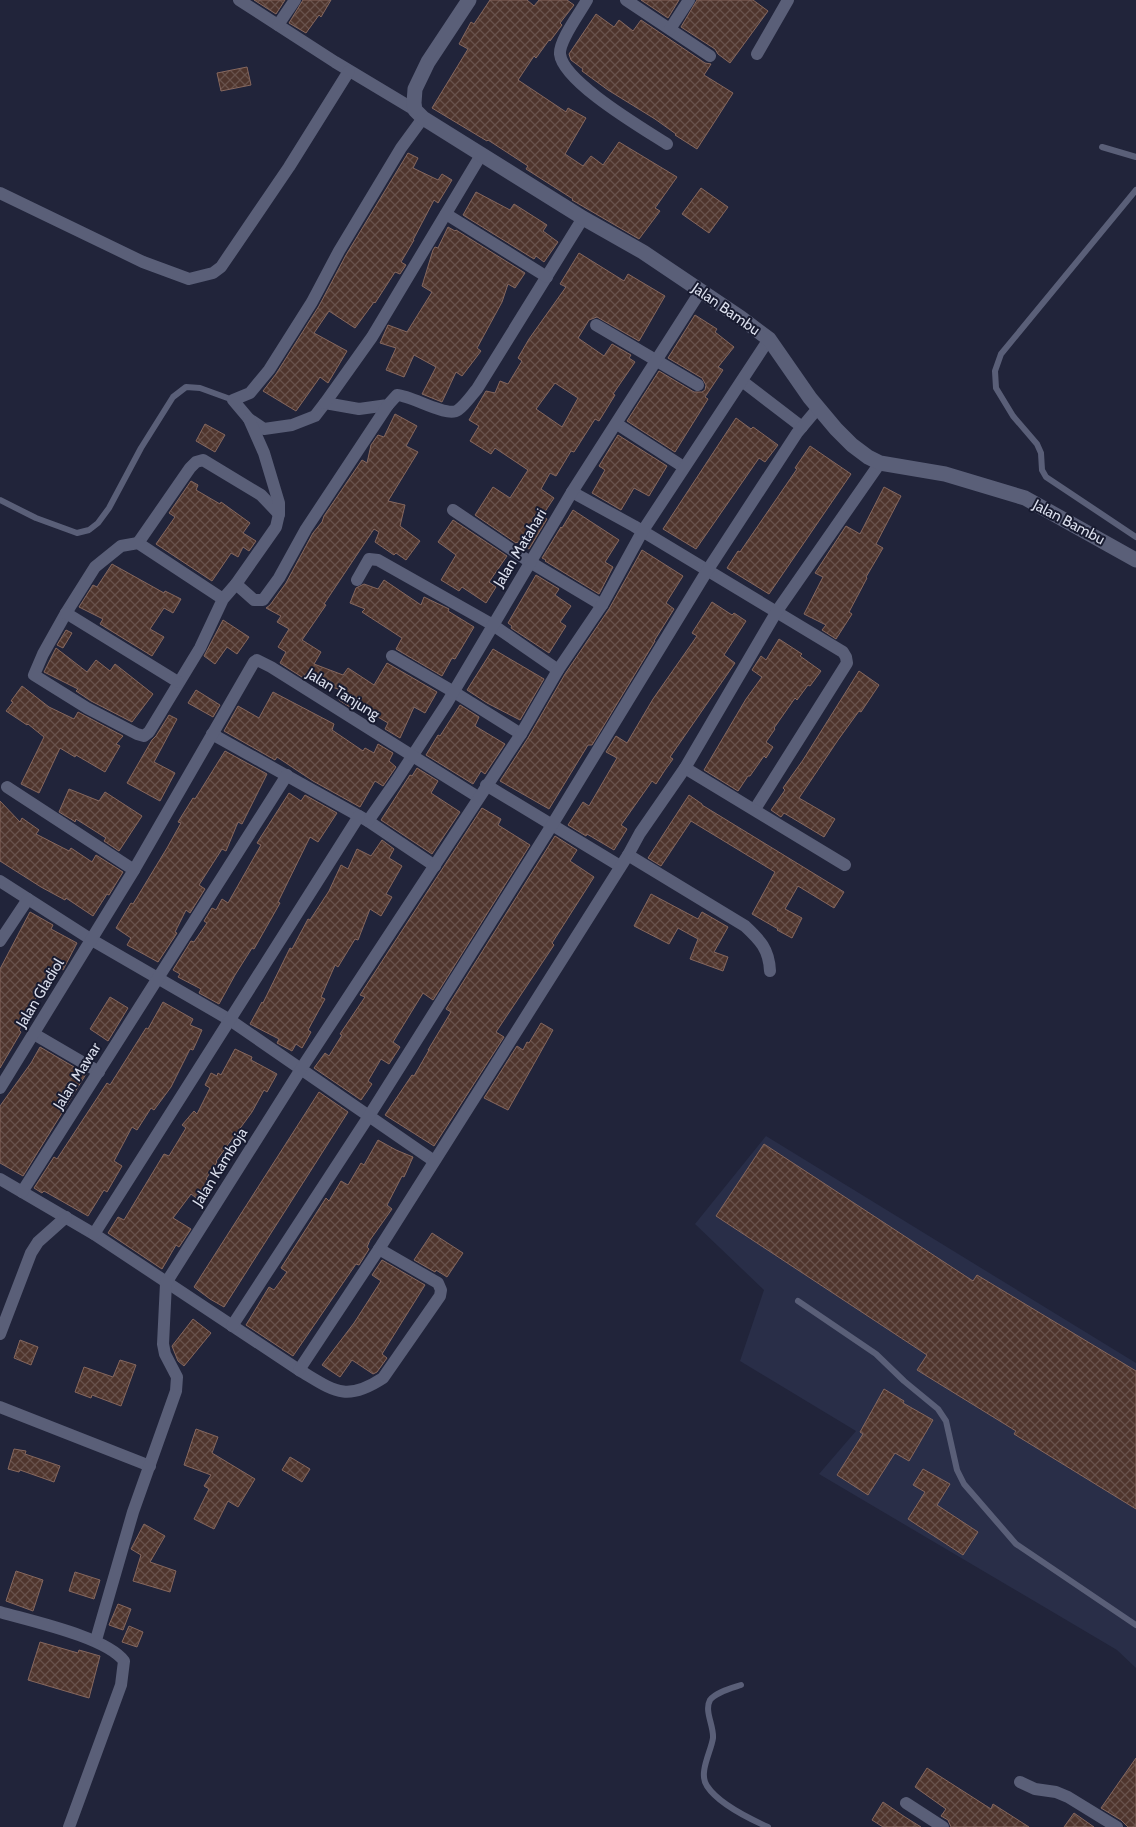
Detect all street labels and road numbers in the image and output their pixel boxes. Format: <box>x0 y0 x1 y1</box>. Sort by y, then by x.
street label: Jalan Bambu <box>688 278 763 339</box>
street label: Jalan Bambu <box>1029 495 1108 548</box>
street label: Jalan Matahari <box>489 506 550 591</box>
street label: Jalan Tanjung <box>302 664 383 724</box>
street label: Jalan Gladiol <box>12 955 68 1032</box>
street label: Jalan Mawar <box>49 1039 105 1114</box>
street label: Jalan Kamboja <box>188 1124 252 1210</box>

